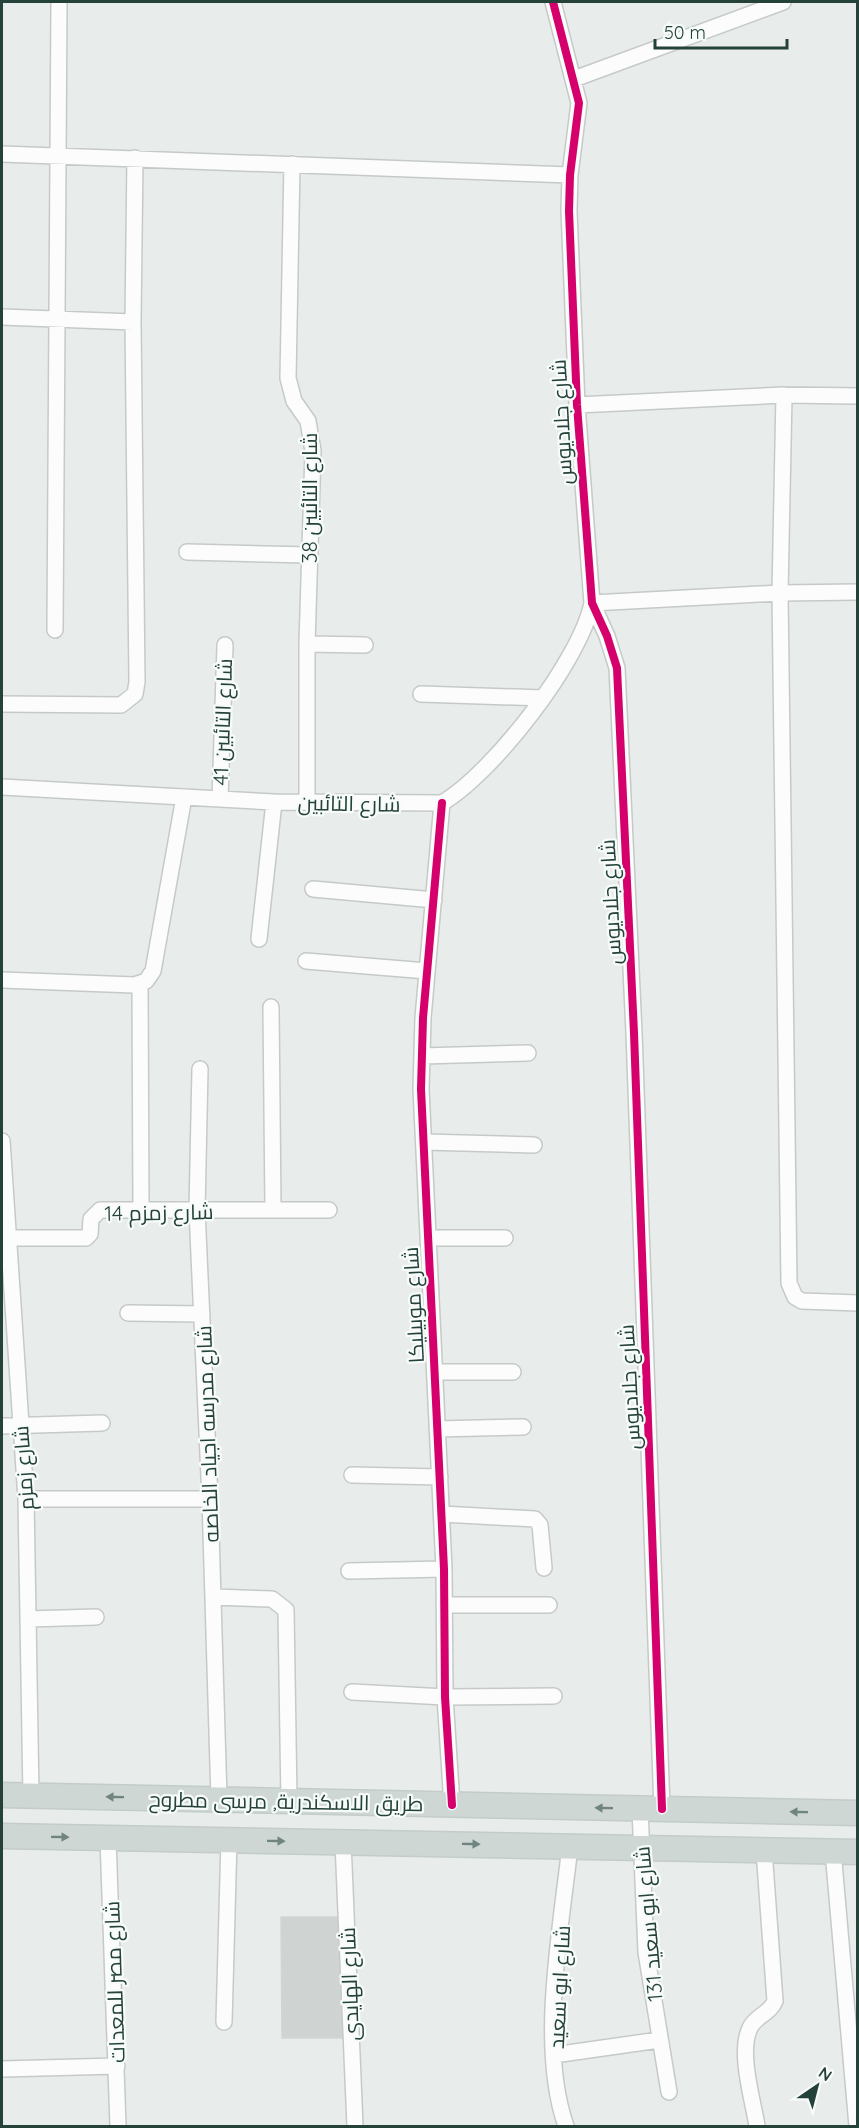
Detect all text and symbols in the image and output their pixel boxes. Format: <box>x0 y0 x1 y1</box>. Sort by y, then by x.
scale bar <box>655 12 787 50</box>
text: 50 m <box>664 21 706 44</box>
street label: شارع جلاديوس <box>545 359 579 485</box>
street label: شارع التائبين 38 <box>296 433 324 563</box>
street label: شارع التائبين 41 <box>207 658 239 786</box>
street label: شارع التائبين <box>297 789 401 819</box>
street label: شارع جلاديوس <box>594 839 628 965</box>
street label: شارع زمزم 14 <box>104 1198 214 1228</box>
street label: شارع موبيليكا <box>397 1246 431 1364</box>
street label: شارع جلاديوس <box>613 1324 647 1450</box>
street label: شارع مدرسه اجياد الخاصه <box>190 1325 226 1543</box>
street label: شارع زمزم <box>7 1425 41 1511</box>
street label: طريق الاسكندرية, مرسى مطروح <box>148 1786 424 1818</box>
one-way arrow <box>106 1793 125 1802</box>
one-way arrow <box>595 1803 614 1813</box>
one-way arrow <box>790 1807 809 1817</box>
one-way arrow <box>50 1832 69 1842</box>
one-way arrow <box>266 1836 285 1846</box>
one-way arrow <box>461 1840 480 1849</box>
street label: شارع ابو سعيد 131 <box>628 1845 670 2003</box>
street label: شارع مصر للمعدات <box>98 1900 132 2064</box>
street label: شارع ابو سعيد <box>543 1925 577 2050</box>
street label: شارع الهايدى <box>334 1927 366 2041</box>
north arrow <box>787 2056 847 2116</box>
text: N <box>815 2062 836 2085</box>

